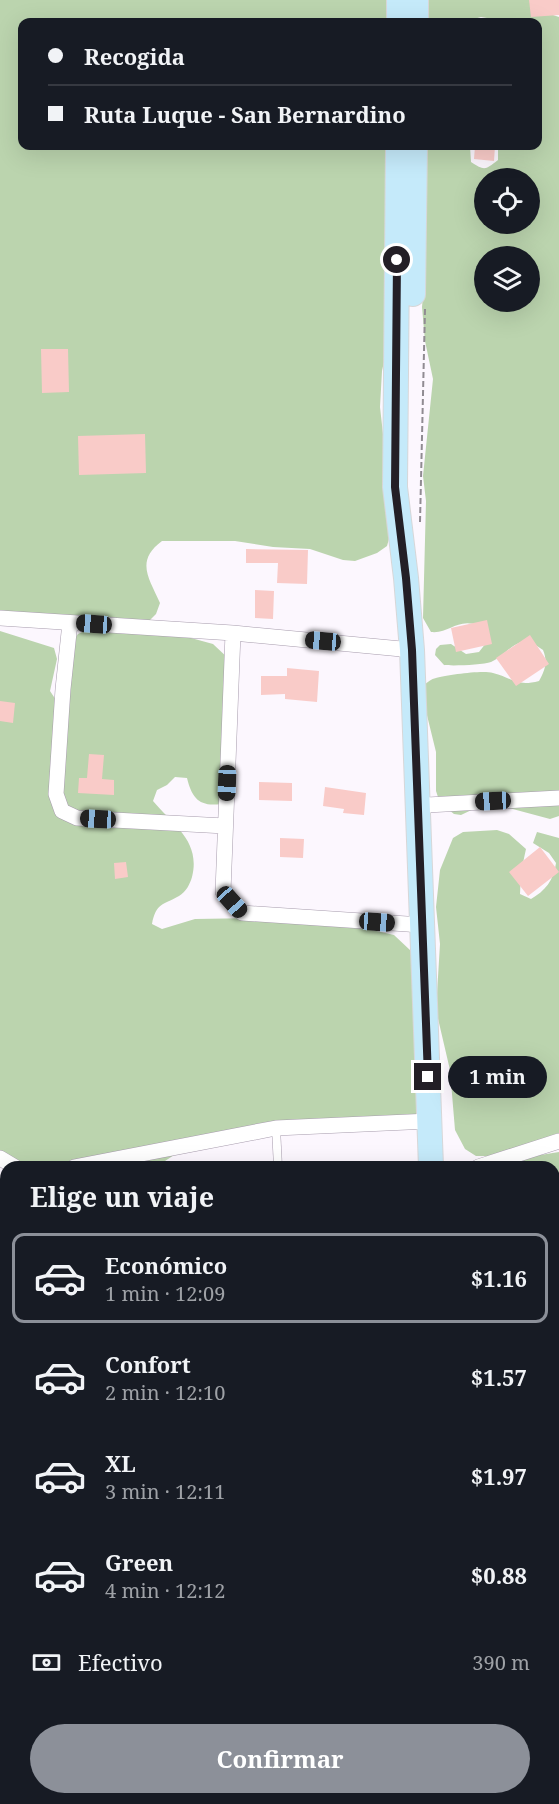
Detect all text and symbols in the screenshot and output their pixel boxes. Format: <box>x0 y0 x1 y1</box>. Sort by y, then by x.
text: Recogida <box>84 41 185 71</box>
text: Ruta Luque - San Bernardino <box>84 99 406 129</box>
map controls <box>474 168 540 312</box>
button: locate <box>474 168 540 234</box>
route start <box>383 246 410 273</box>
button: layers <box>474 246 540 312</box>
car <box>75 614 113 634</box>
car <box>304 630 342 652</box>
car <box>217 765 237 801</box>
car <box>475 791 511 811</box>
car <box>80 809 116 829</box>
car <box>213 883 251 921</box>
car <box>358 912 396 932</box>
callout: 1 min <box>449 1056 548 1098</box>
route end <box>414 1063 441 1090</box>
text: 1 min <box>469 1063 526 1090</box>
text: Elige un viaje <box>30 1178 214 1215</box>
text: Económico <box>105 1250 227 1280</box>
icon: car <box>33 1251 87 1305</box>
text: $1.16 <box>471 1263 527 1293</box>
text: 1 min · 12:09 <box>105 1280 225 1307</box>
text: Confort <box>105 1349 191 1379</box>
icon: car <box>33 1350 87 1404</box>
text: $1.57 <box>471 1362 527 1392</box>
text: 2 min · 12:10 <box>105 1379 225 1406</box>
text: XL <box>105 1448 136 1478</box>
icon: car <box>33 1449 87 1503</box>
text: $1.97 <box>471 1461 527 1491</box>
text: 3 min · 12:11 <box>105 1478 225 1505</box>
text: Green <box>105 1547 173 1577</box>
icon: car <box>33 1548 87 1602</box>
text: $0.88 <box>471 1560 527 1590</box>
text: 4 min · 12:12 <box>105 1577 225 1604</box>
icon: cash <box>30 1646 63 1679</box>
text: Efectivo <box>78 1647 163 1677</box>
text: 390 m <box>472 1649 530 1676</box>
button: Confirmar <box>30 1724 530 1793</box>

